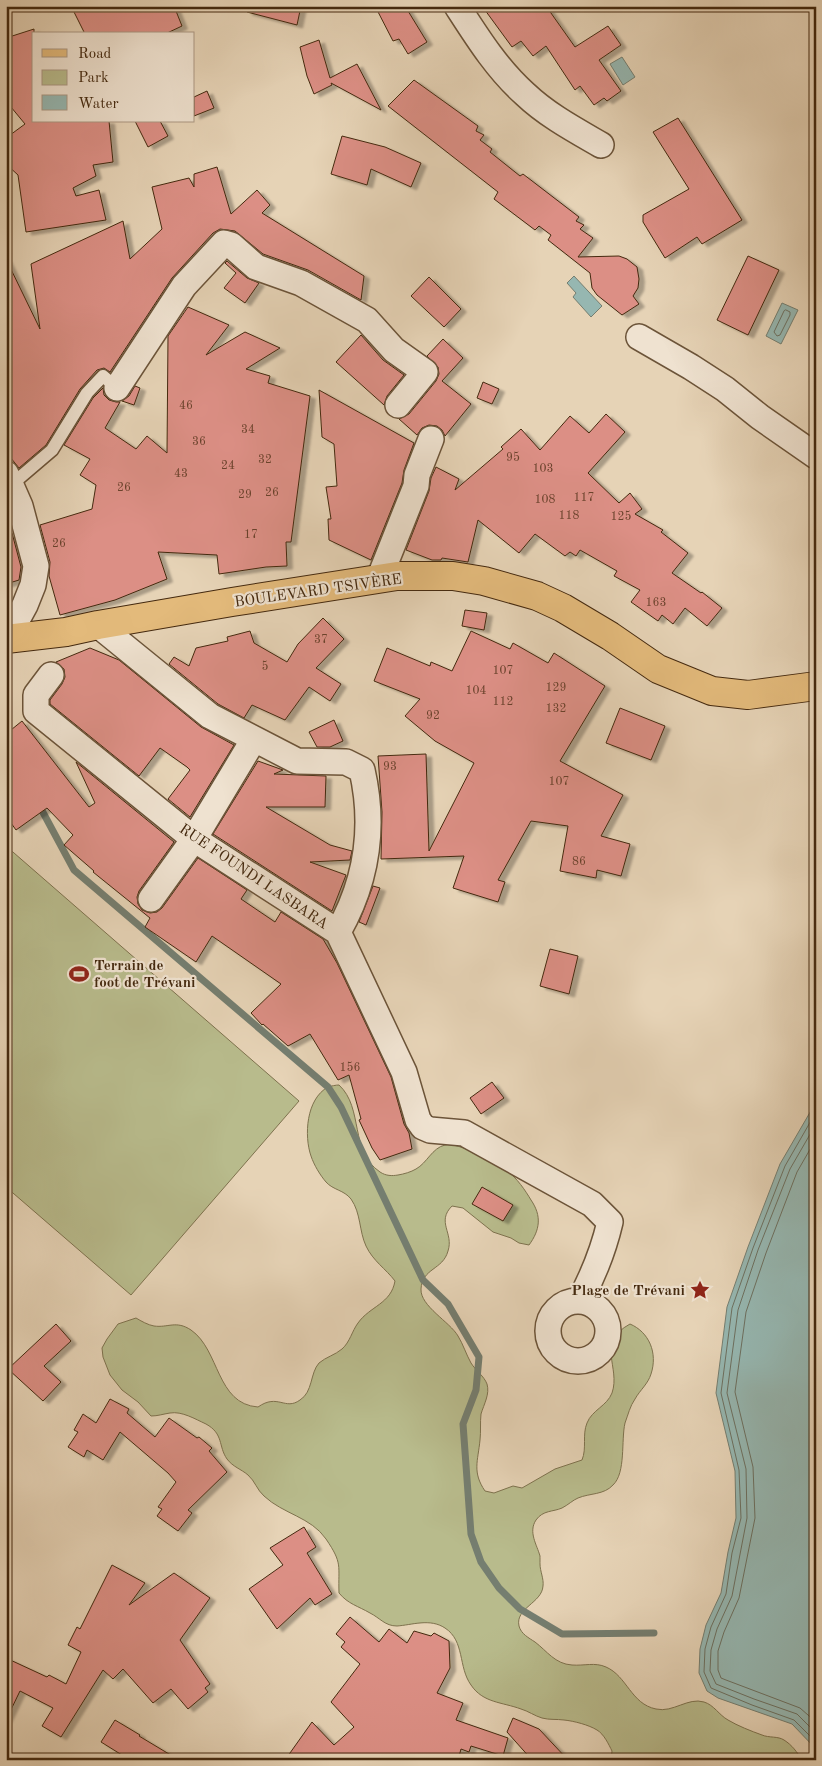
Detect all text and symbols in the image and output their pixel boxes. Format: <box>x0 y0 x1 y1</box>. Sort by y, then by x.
legend <box>32 32 195 122</box>
text: Road <box>78 47 112 62</box>
text: Park <box>78 71 109 86</box>
text: Water <box>78 97 119 112</box>
house number: 46 <box>179 400 193 412</box>
house number: 34 <box>241 424 255 436</box>
house number: 36 <box>192 436 206 448</box>
house number: 95 <box>506 451 520 464</box>
house number: 32 <box>258 454 272 466</box>
house number: 24 <box>221 460 235 472</box>
house number: 103 <box>533 463 553 475</box>
house number: 43 <box>174 468 188 480</box>
house number: 26 <box>117 482 131 494</box>
house number: 26 <box>265 487 279 499</box>
house number: 29 <box>238 489 252 501</box>
house number: 117 <box>574 492 594 504</box>
house number: 108 <box>535 494 555 506</box>
house number: 118 <box>559 510 579 522</box>
house number: 125 <box>611 510 631 523</box>
house number: 17 <box>244 529 258 541</box>
house number: 26 <box>52 538 66 550</box>
street label: BOULEVARD TSIVÈRE <box>233 569 403 611</box>
house number: 163 <box>646 597 666 609</box>
house number: 37 <box>314 634 328 646</box>
house number: 5 <box>262 660 269 673</box>
house number: 107 <box>493 665 513 677</box>
house number: 129 <box>546 682 566 694</box>
house number: 104 <box>466 685 486 697</box>
house number: 112 <box>493 696 513 708</box>
house number: 132 <box>546 703 566 715</box>
house number: 92 <box>426 710 440 722</box>
house number: 93 <box>383 761 397 773</box>
house number: 107 <box>549 776 569 788</box>
street label: RUE FOUNDI LASBARA <box>176 822 331 933</box>
house number: 86 <box>572 856 586 868</box>
place label: Terrain de foot de Trévani <box>94 959 195 991</box>
sports icon: Terrain de foot de Trévani <box>68 963 90 985</box>
house number: 156 <box>340 1061 360 1074</box>
place icon: Plage de Trévani <box>689 1279 711 1301</box>
place label: Plage de Trévani <box>571 1284 685 1299</box>

